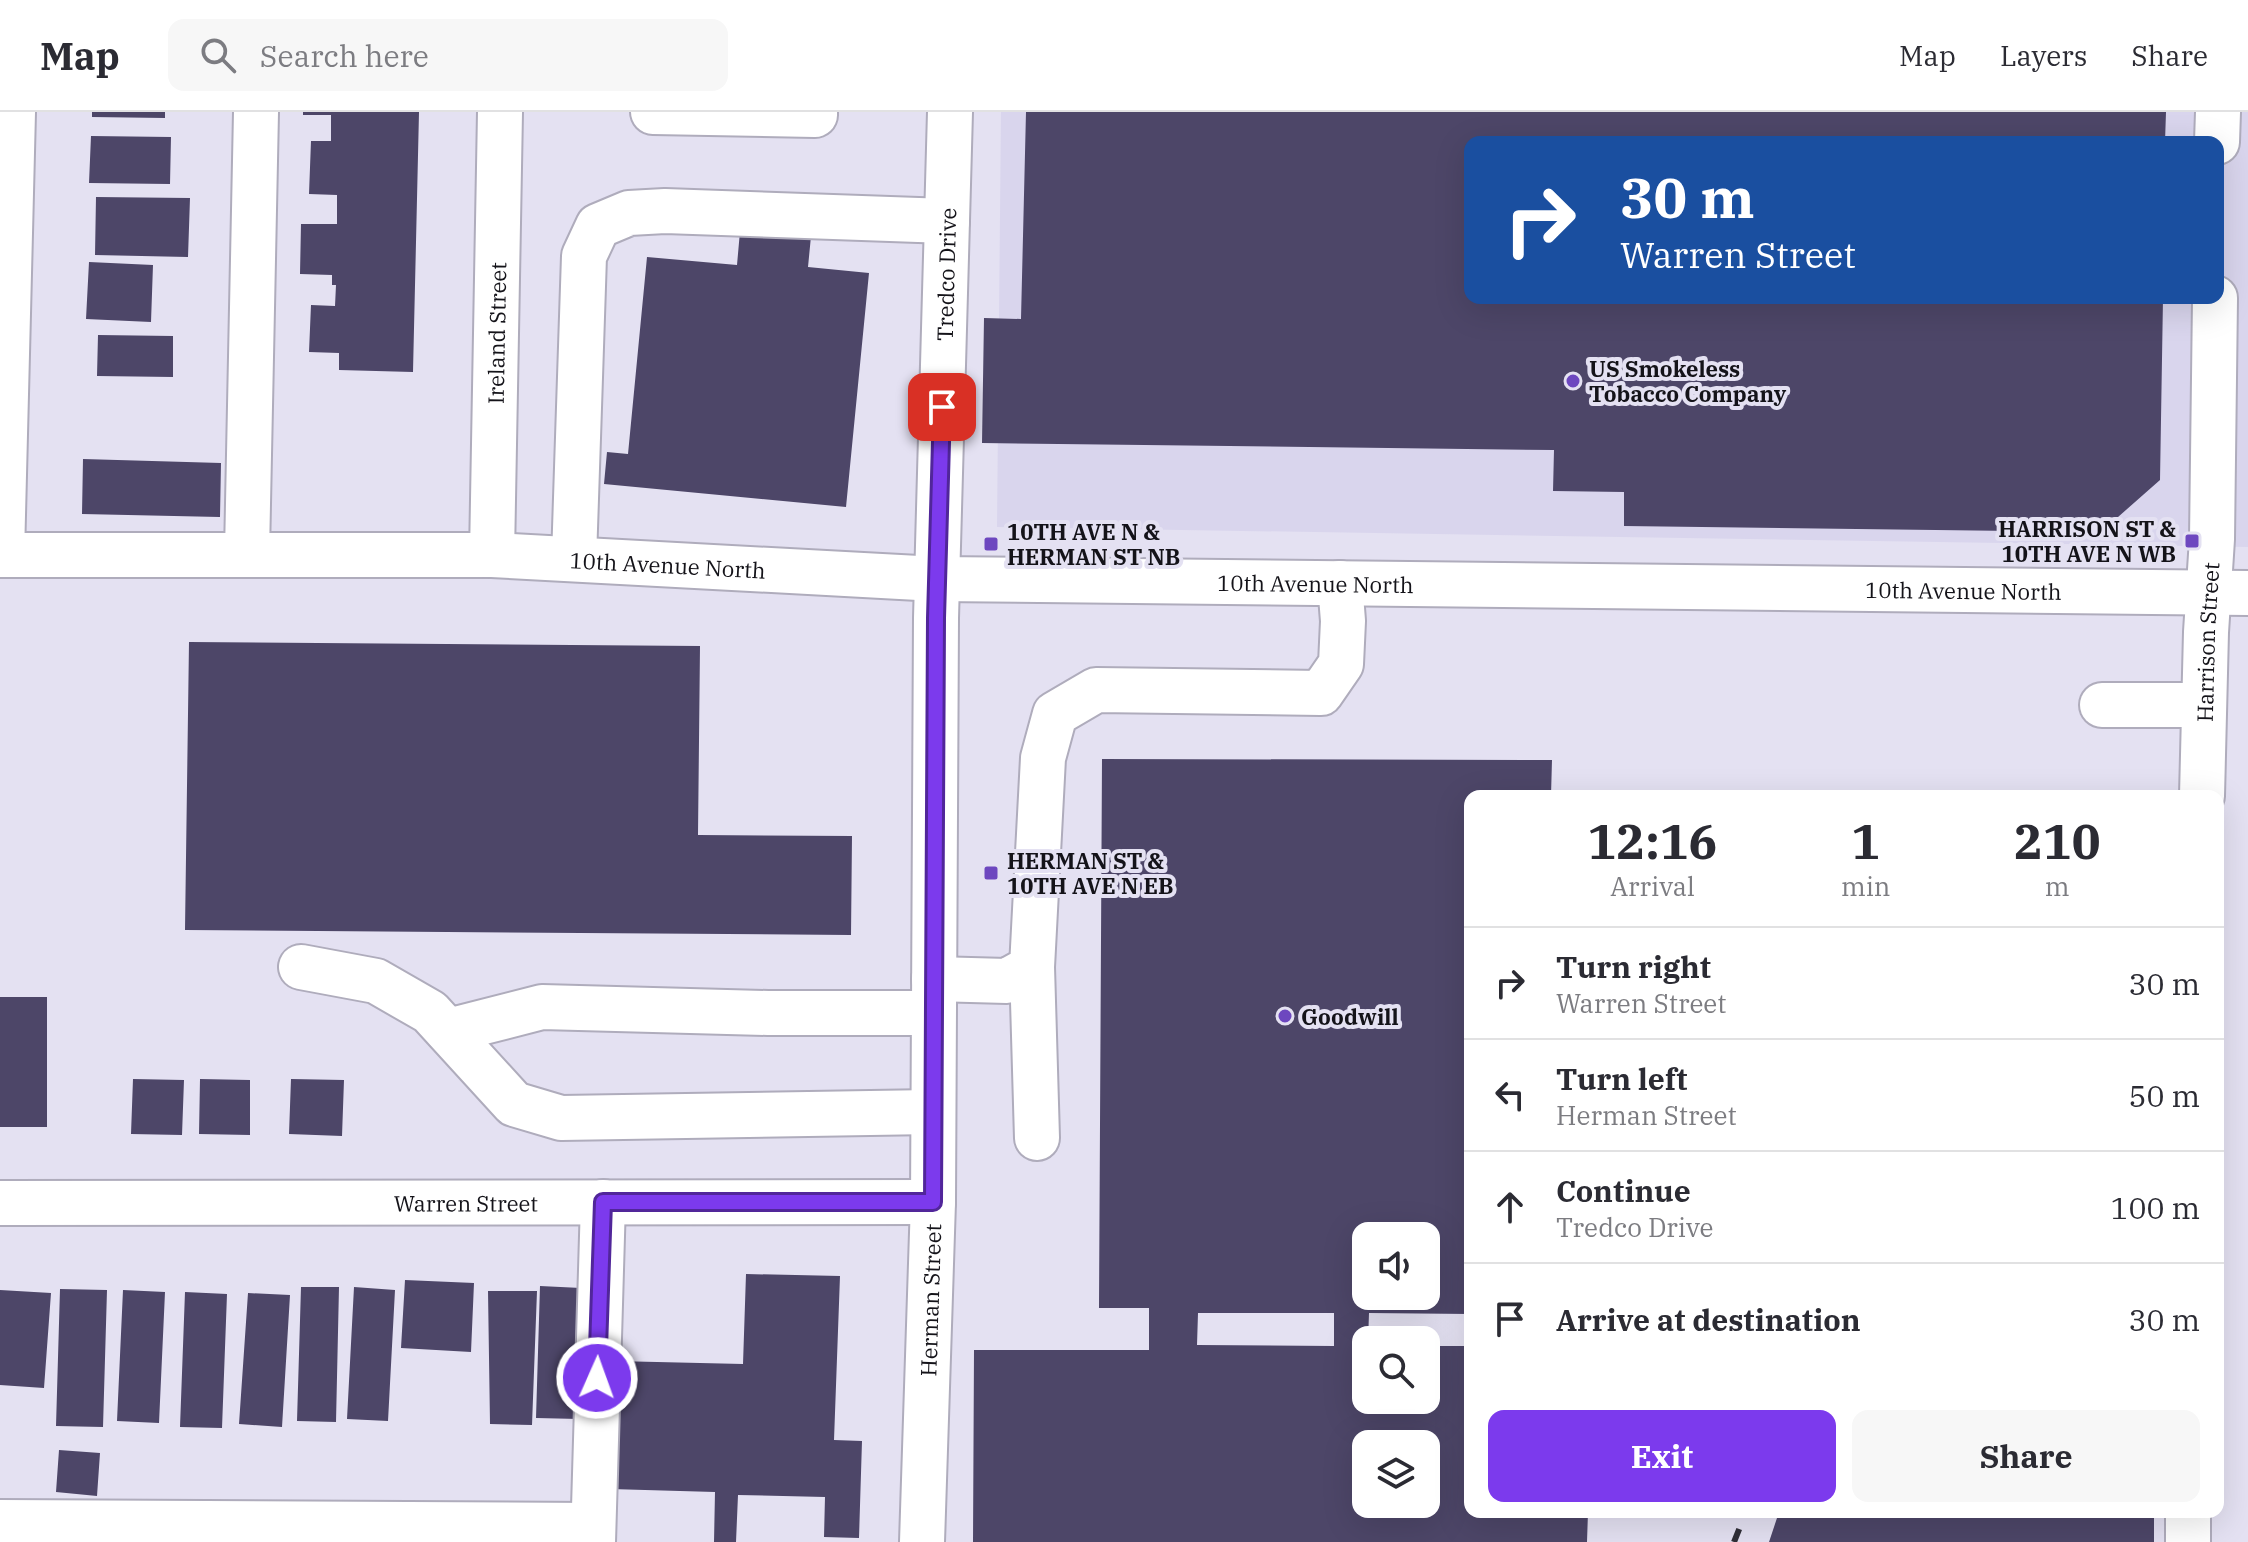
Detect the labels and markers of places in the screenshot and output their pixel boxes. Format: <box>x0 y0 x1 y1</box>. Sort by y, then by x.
place label: US Smokeless Tobacco Company <box>1589 354 1787 408</box>
marker: US Smokeless Tobacco Company <box>1564 372 1582 390</box>
pin <box>908 373 976 441</box>
place label: HARRISON ST & 10TH AVE N WB <box>1998 514 2176 568</box>
place label: 10TH AVE N & HERMAN ST NB <box>1007 517 1180 571</box>
marker: HARRISON ST & 10TH AVE N WB <box>2183 532 2201 550</box>
marker: 10TH AVE N & HERMAN ST NB <box>982 535 1000 553</box>
place label: HERMAN ST & 10TH AVE N EB <box>1007 846 1173 900</box>
marker: HERMAN ST & 10TH AVE N EB <box>982 864 1000 882</box>
place label: Goodwill <box>1301 1002 1399 1031</box>
marker: Goodwill <box>1276 1007 1294 1025</box>

